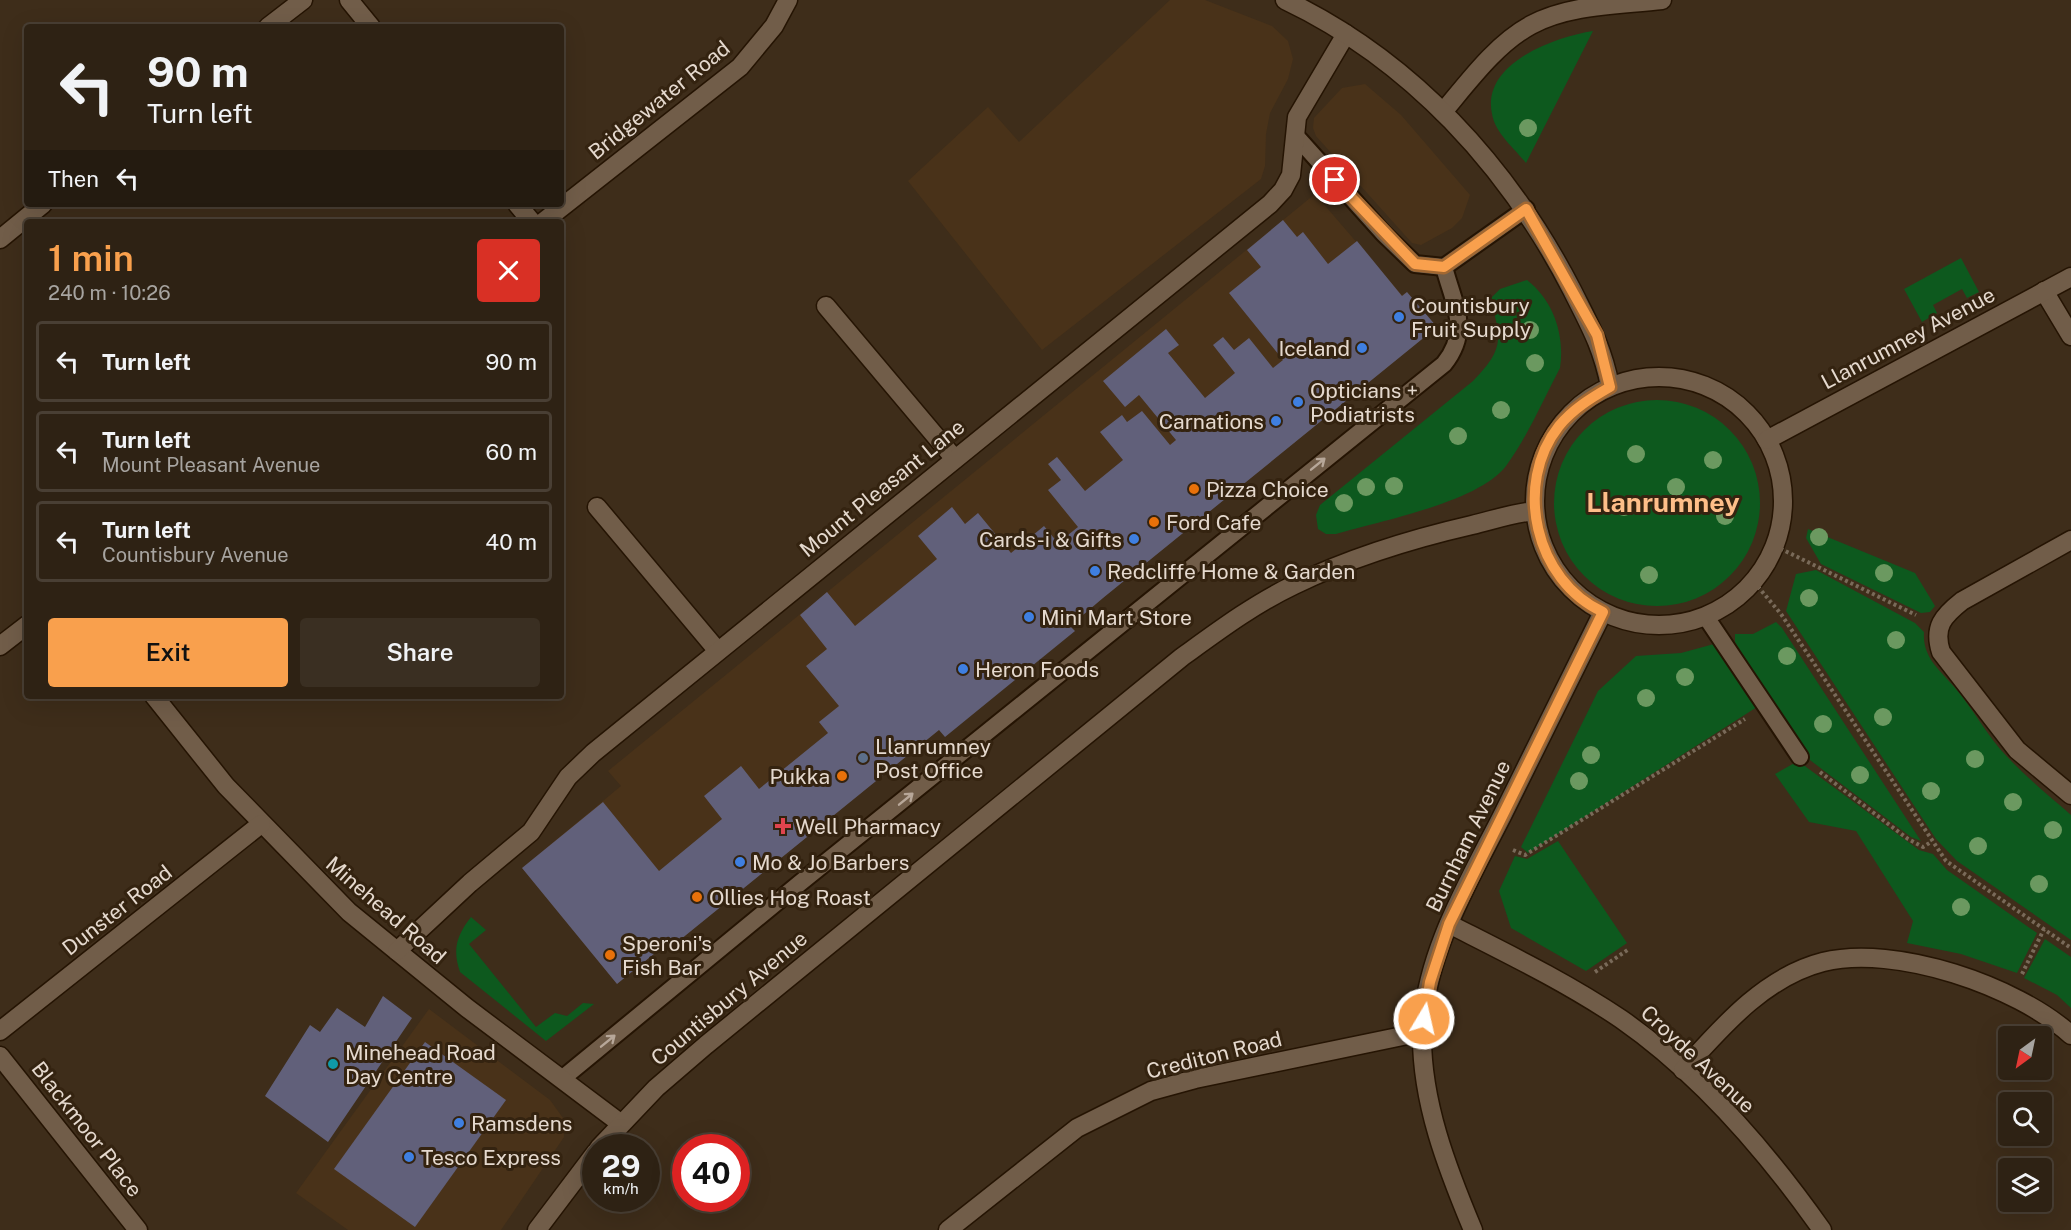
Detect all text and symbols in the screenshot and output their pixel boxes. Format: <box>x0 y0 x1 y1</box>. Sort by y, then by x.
street label: Bridgewater Road <box>583 35 735 165</box>
text: 90 m <box>147 47 249 96</box>
icon: left <box>48 48 126 126</box>
text: Turn left <box>147 97 253 129</box>
pin <box>1309 154 1360 205</box>
icon: left <box>111 162 144 195</box>
icon: arrive <box>1318 163 1351 196</box>
text: Then <box>48 166 99 192</box>
text: 1 min <box>48 237 134 279</box>
button: close <box>477 239 540 302</box>
text: 240 m · 10:26 <box>48 281 171 305</box>
street label: Llanrumney Avenue <box>1817 282 1999 394</box>
place label: Countisbury Fruit Supply <box>1411 293 1531 342</box>
marker: Countisbury Fruit Supply <box>1392 310 1406 324</box>
place label: Iceland <box>1278 336 1350 361</box>
marker: Iceland <box>1355 341 1369 355</box>
icon: left <box>51 345 84 378</box>
text: Turn left <box>102 349 191 375</box>
text: 90 m <box>486 349 537 375</box>
place label: Opticians + Podiatrists <box>1310 378 1418 427</box>
marker: Opticians + Podiatrists <box>1291 395 1305 409</box>
place label: Carnations <box>1159 409 1264 434</box>
street label: Mount Pleasant Lane <box>795 414 969 562</box>
marker: Carnations <box>1269 414 1283 428</box>
text: Turn left <box>102 427 191 453</box>
icon: left <box>51 435 84 468</box>
text: 60 m <box>486 439 537 465</box>
text: Mount Pleasant Avenue <box>102 453 320 477</box>
one-way arrow <box>1310 458 1326 471</box>
place label: Pizza Choice <box>1206 477 1329 502</box>
marker: Pizza Choice <box>1187 482 1201 496</box>
district label: Llanrumney <box>1586 486 1740 518</box>
place label: Ford Cafe <box>1166 510 1261 535</box>
marker: Ford Cafe <box>1147 515 1161 529</box>
text: Turn left <box>102 517 191 543</box>
icon: left <box>51 525 84 558</box>
place label: Cards-i & Gifts <box>979 527 1122 552</box>
text: 40 m <box>485 529 537 555</box>
marker: Cards-i & Gifts <box>1127 532 1141 546</box>
text: Countisbury Avenue <box>102 543 289 567</box>
place label: Redcliffe Home & Garden <box>1107 559 1355 584</box>
marker: Redcliffe Home & Garden <box>1088 564 1102 578</box>
place label: Mini Mart Store <box>1041 605 1192 630</box>
marker: Mini Mart Store <box>1022 610 1036 624</box>
button: Exit <box>48 618 288 687</box>
button: Share <box>300 618 540 687</box>
place label: Heron Foods <box>975 657 1099 682</box>
marker: Heron Foods <box>956 662 970 676</box>
place label: Llanrumney Post Office <box>875 734 991 783</box>
marker: Llanrumney Post Office <box>856 751 870 765</box>
street label: Burnham Avenue <box>1420 756 1516 916</box>
place label: Pukka <box>769 764 830 789</box>
marker: Pukka <box>835 769 849 783</box>
one-way arrow <box>897 792 913 805</box>
place label: Well Pharmacy <box>795 814 941 839</box>
marker: Well Pharmacy <box>776 819 790 833</box>
place label: Mo & Jo Barbers <box>752 850 909 875</box>
street label: Minehead Road <box>321 851 451 969</box>
marker: Mo & Jo Barbers <box>733 855 747 869</box>
street label: Dunster Road <box>57 859 177 961</box>
place label: Ollies Hog Roast <box>709 885 871 910</box>
marker: Ollies Hog Roast <box>690 890 704 904</box>
street label: Countisbury Avenue <box>646 925 812 1071</box>
place label: Speroni's Fish Bar <box>622 931 712 980</box>
marker: Speroni's Fish Bar <box>603 948 617 962</box>
position arrow <box>1392 987 1456 1051</box>
street label: Croyde Avenue <box>1636 1000 1760 1118</box>
street label: Crediton Road <box>1144 1026 1284 1084</box>
north arrow <box>1998 1026 2052 1080</box>
map controls <box>1998 1026 2052 1212</box>
one-way arrow <box>600 1035 616 1048</box>
place label: Minehead Road Day Centre <box>345 1040 496 1089</box>
street label: Blackmoor Place <box>26 1056 148 1202</box>
marker: Minehead Road Day Centre <box>326 1057 340 1071</box>
button: search <box>1998 1092 2052 1146</box>
place label: Ramsdens <box>471 1111 572 1136</box>
marker: Ramsdens <box>452 1116 466 1130</box>
speed limit sign: 40 <box>672 1134 750 1212</box>
place label: Tesco Express <box>421 1145 561 1170</box>
text: 29 <box>602 1148 640 1184</box>
marker: Tesco Express <box>402 1150 416 1164</box>
button: layers <box>1998 1158 2052 1212</box>
text: km/h <box>603 1180 639 1197</box>

